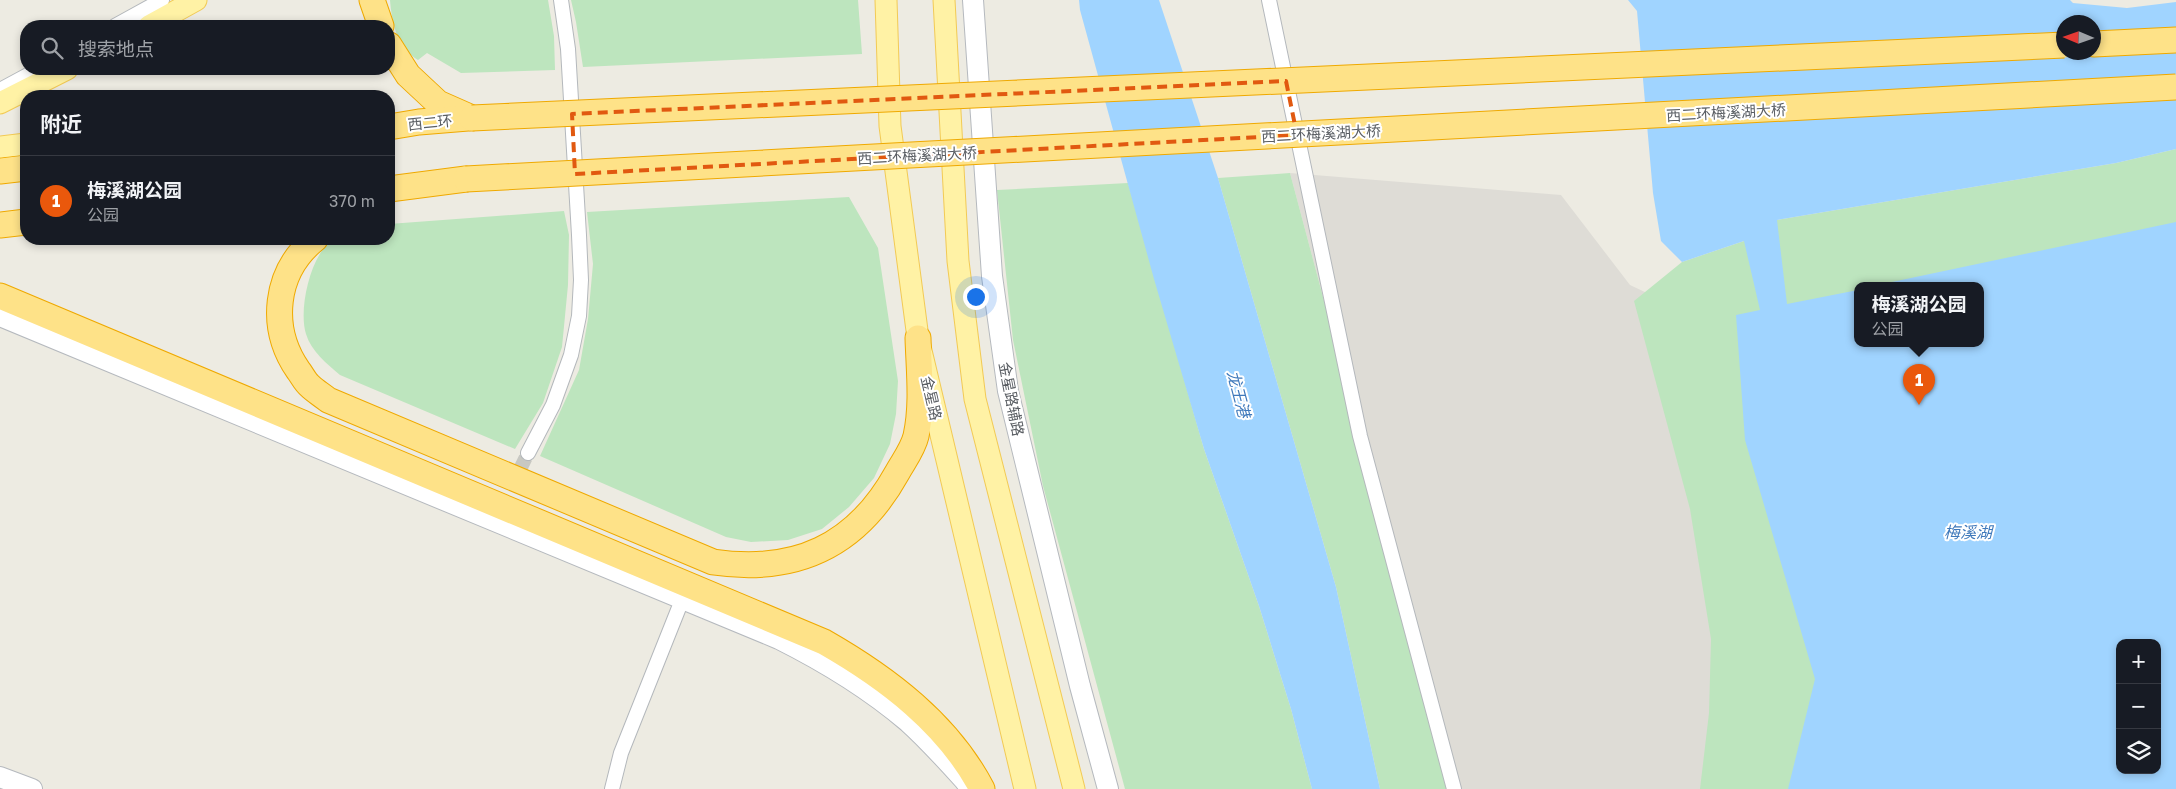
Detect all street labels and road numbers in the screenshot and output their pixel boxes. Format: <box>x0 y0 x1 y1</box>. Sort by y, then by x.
street label: 西二环梅溪湖大桥 <box>1666 100 1786 124</box>
street label: 西二环 <box>407 111 453 133</box>
street label: 西二环梅溪湖大桥 <box>1261 121 1381 145</box>
street label: 西二环梅溪湖大桥 <box>857 143 977 167</box>
street label: 金星路辅路 <box>996 360 1028 438</box>
street label: 金星路 <box>918 374 946 422</box>

